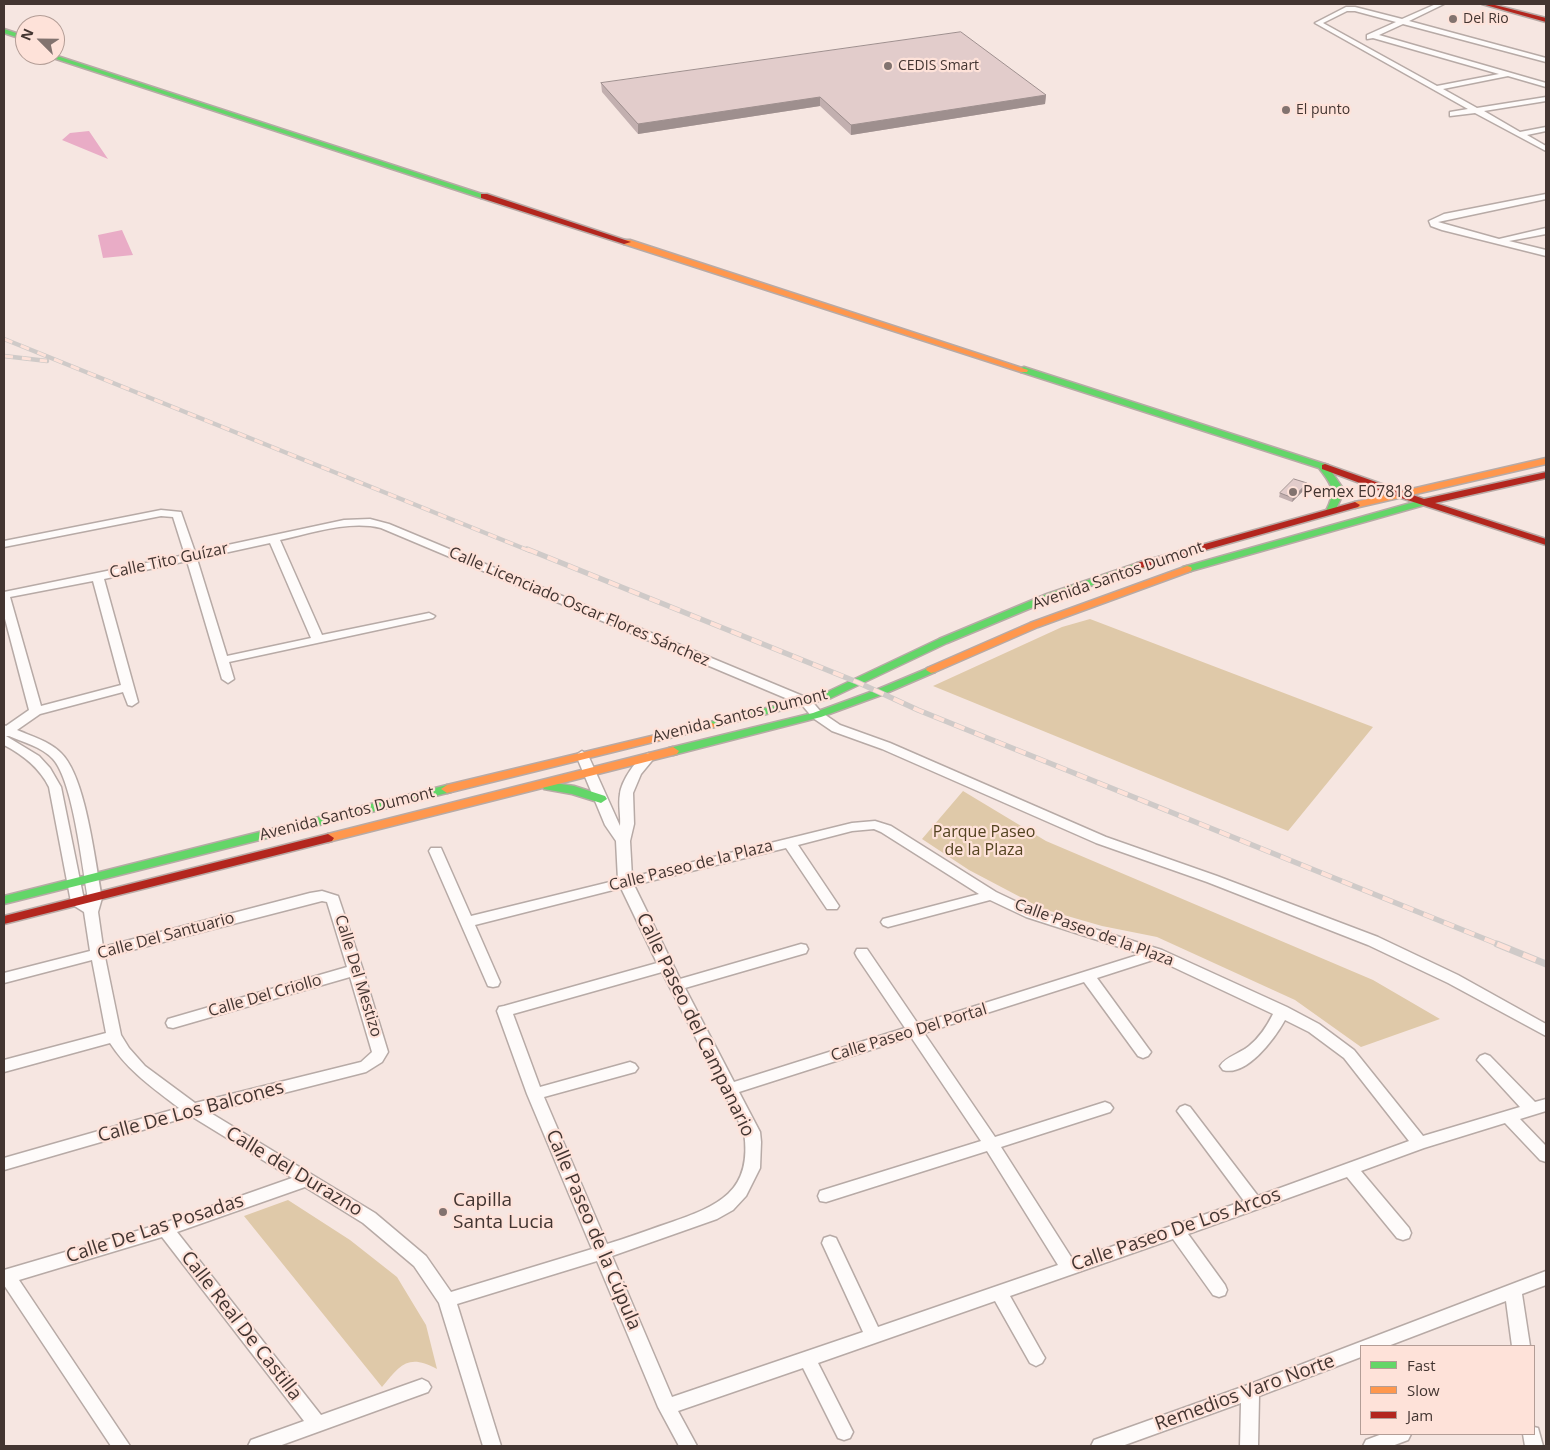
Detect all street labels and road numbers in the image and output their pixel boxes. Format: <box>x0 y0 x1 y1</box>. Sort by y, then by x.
street label: Avenida Santos Dumont <box>1030 538 1206 614</box>
street label: Calle Tito Guízar <box>108 539 230 583</box>
street label: Calle Licenciado Oscar Flores Sánchez <box>446 543 712 671</box>
street label: Avenida Santos Dumont <box>650 685 830 747</box>
street label: Avenida Santos Dumont <box>257 783 437 845</box>
street label: Calle Paseo de la Plaza <box>607 836 775 896</box>
street label: Calle Paseo de la Plaza <box>1012 895 1176 971</box>
street label: Calle Del Santuario <box>95 908 237 964</box>
street label: Calle Paseo del Campanario <box>631 909 759 1141</box>
street label: Calle Del Mestizo <box>330 913 386 1039</box>
street label: Calle Del Criollo <box>206 971 324 1021</box>
street label: Calle Paseo Del Portal <box>829 1000 989 1066</box>
street label: Calle De Los Balcones <box>95 1076 287 1148</box>
street label: Calle del Durazno <box>221 1122 367 1222</box>
street label: Calle Paseo de la Cúpula <box>540 1126 646 1334</box>
street label: Calle Paseo De Los Arcos <box>1068 1183 1284 1277</box>
street label: Calle De Las Posadas <box>63 1190 247 1268</box>
street label: Calle Real De Castilla <box>176 1247 306 1405</box>
street label: Remedios Varo Norte <box>1152 1350 1338 1436</box>

